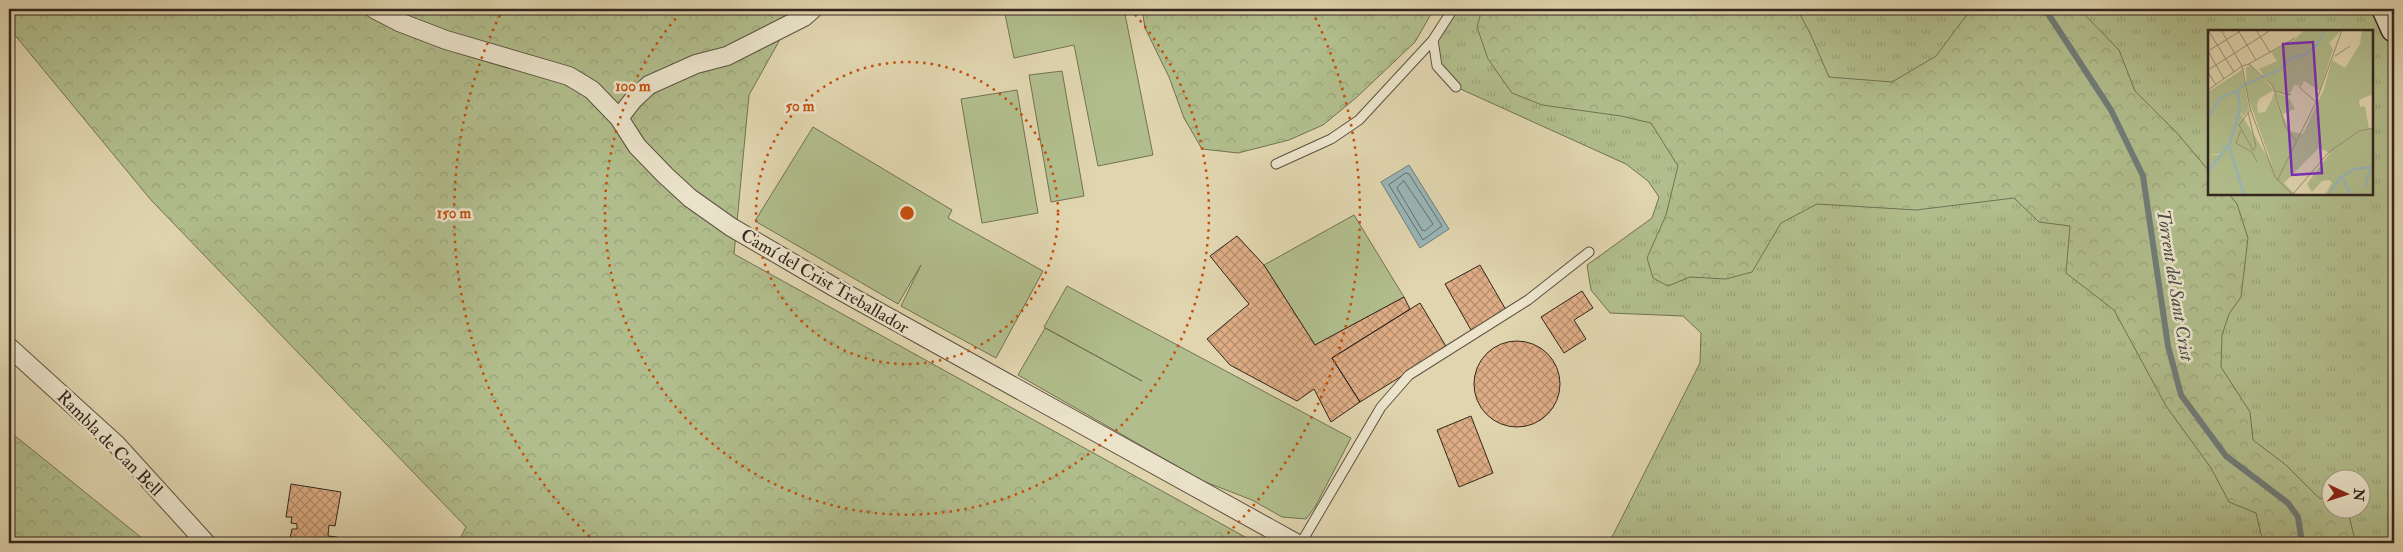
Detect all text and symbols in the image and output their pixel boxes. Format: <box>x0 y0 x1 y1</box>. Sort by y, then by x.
inset map <box>2208 30 2373 195</box>
text: 100 m <box>615 77 651 96</box>
text: 50 m <box>786 97 815 116</box>
text: 150 m <box>437 204 471 223</box>
centre of rings <box>898 204 916 222</box>
water label: Torrent del Sant Crist <box>2151 208 2199 364</box>
street label: Camí del Crist Treballador <box>736 224 913 339</box>
street label: Rambla de Can Bell <box>52 385 168 502</box>
north arrow <box>2320 470 2370 520</box>
text: N <box>2350 487 2367 502</box>

